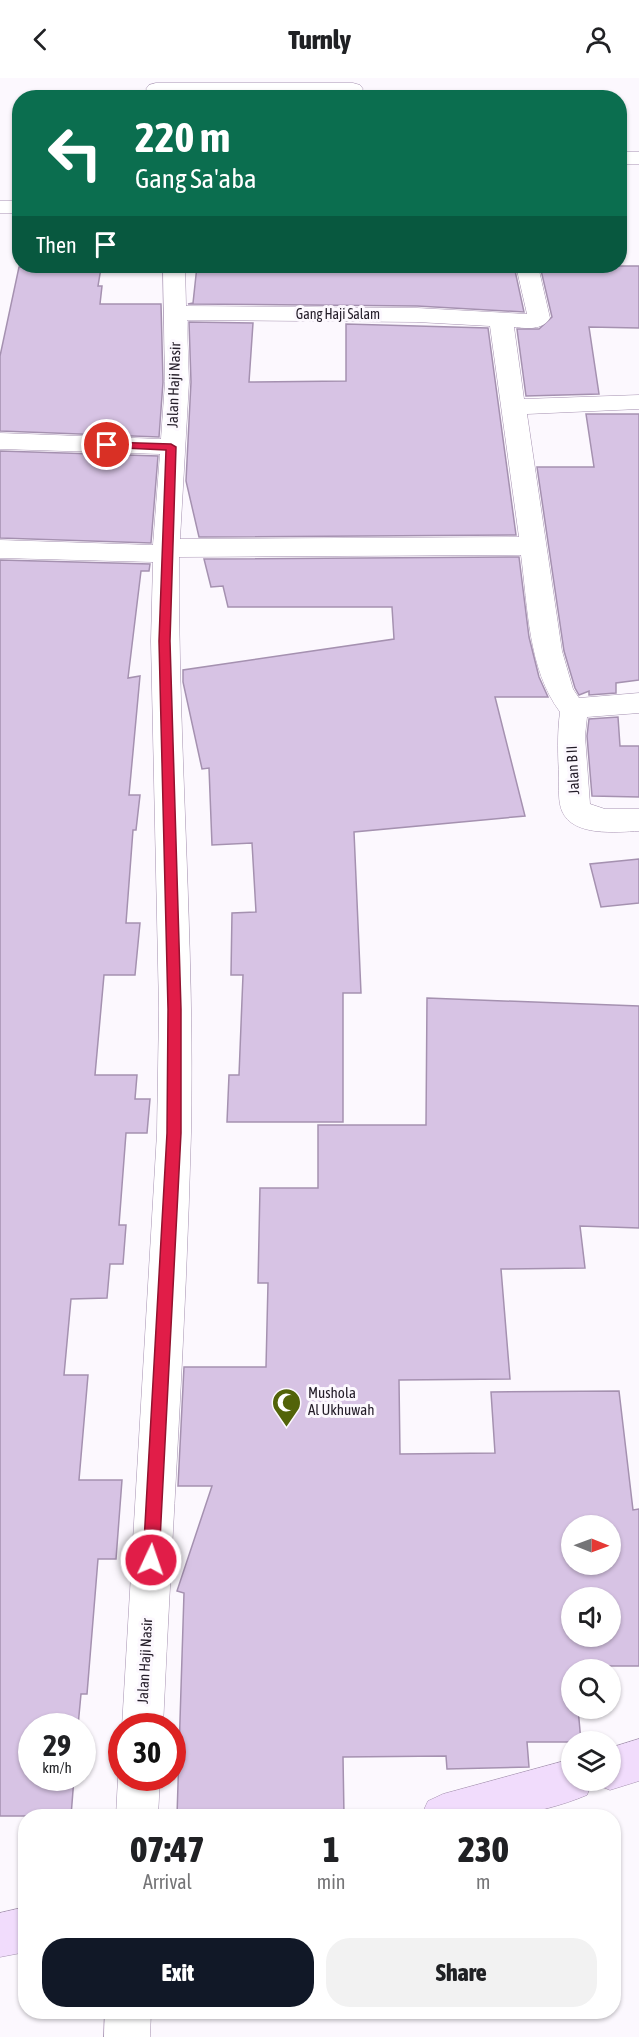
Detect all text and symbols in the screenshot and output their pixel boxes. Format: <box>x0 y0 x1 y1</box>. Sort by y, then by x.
icon: back <box>24 23 57 56</box>
icon: person <box>582 23 615 56</box>
text: Turnly <box>288 24 351 55</box>
text: 220 m <box>135 113 230 161</box>
icon: left <box>36 114 114 192</box>
text: Gang Sa'aba <box>135 163 257 194</box>
icon: arrive <box>89 228 122 261</box>
text: Then <box>36 232 77 258</box>
street label: Gang Haji Salam <box>296 306 380 322</box>
street label: Jalan Haji Nasir <box>164 341 184 428</box>
pin <box>81 419 132 470</box>
icon: arrive <box>90 428 123 461</box>
street label: Jalan B II <box>563 745 582 795</box>
place label: Mushola Al Ukhuwah <box>308 1384 374 1418</box>
mosque icon: Mushola Al Ukhuwah <box>271 1386 303 1428</box>
north arrow <box>561 1515 621 1575</box>
map controls <box>561 1515 621 1791</box>
position arrow <box>119 1528 183 1592</box>
button: sound <box>561 1587 621 1647</box>
street label: Jalan Haji Nasir <box>134 1617 155 1704</box>
button: search <box>561 1659 621 1719</box>
speed limit sign: 30 <box>108 1713 186 1791</box>
text: 29 <box>43 1728 71 1762</box>
button: layers <box>561 1731 621 1791</box>
text: km/h <box>42 1759 72 1776</box>
text: 07:47 <box>130 1828 204 1870</box>
text: 1 <box>323 1828 340 1870</box>
text: 230 <box>458 1828 509 1870</box>
text: Arrival <box>143 1870 192 1893</box>
text: min <box>317 1870 346 1893</box>
text: m <box>476 1870 490 1893</box>
button: Exit <box>42 1938 314 2007</box>
button: Share <box>326 1938 597 2007</box>

